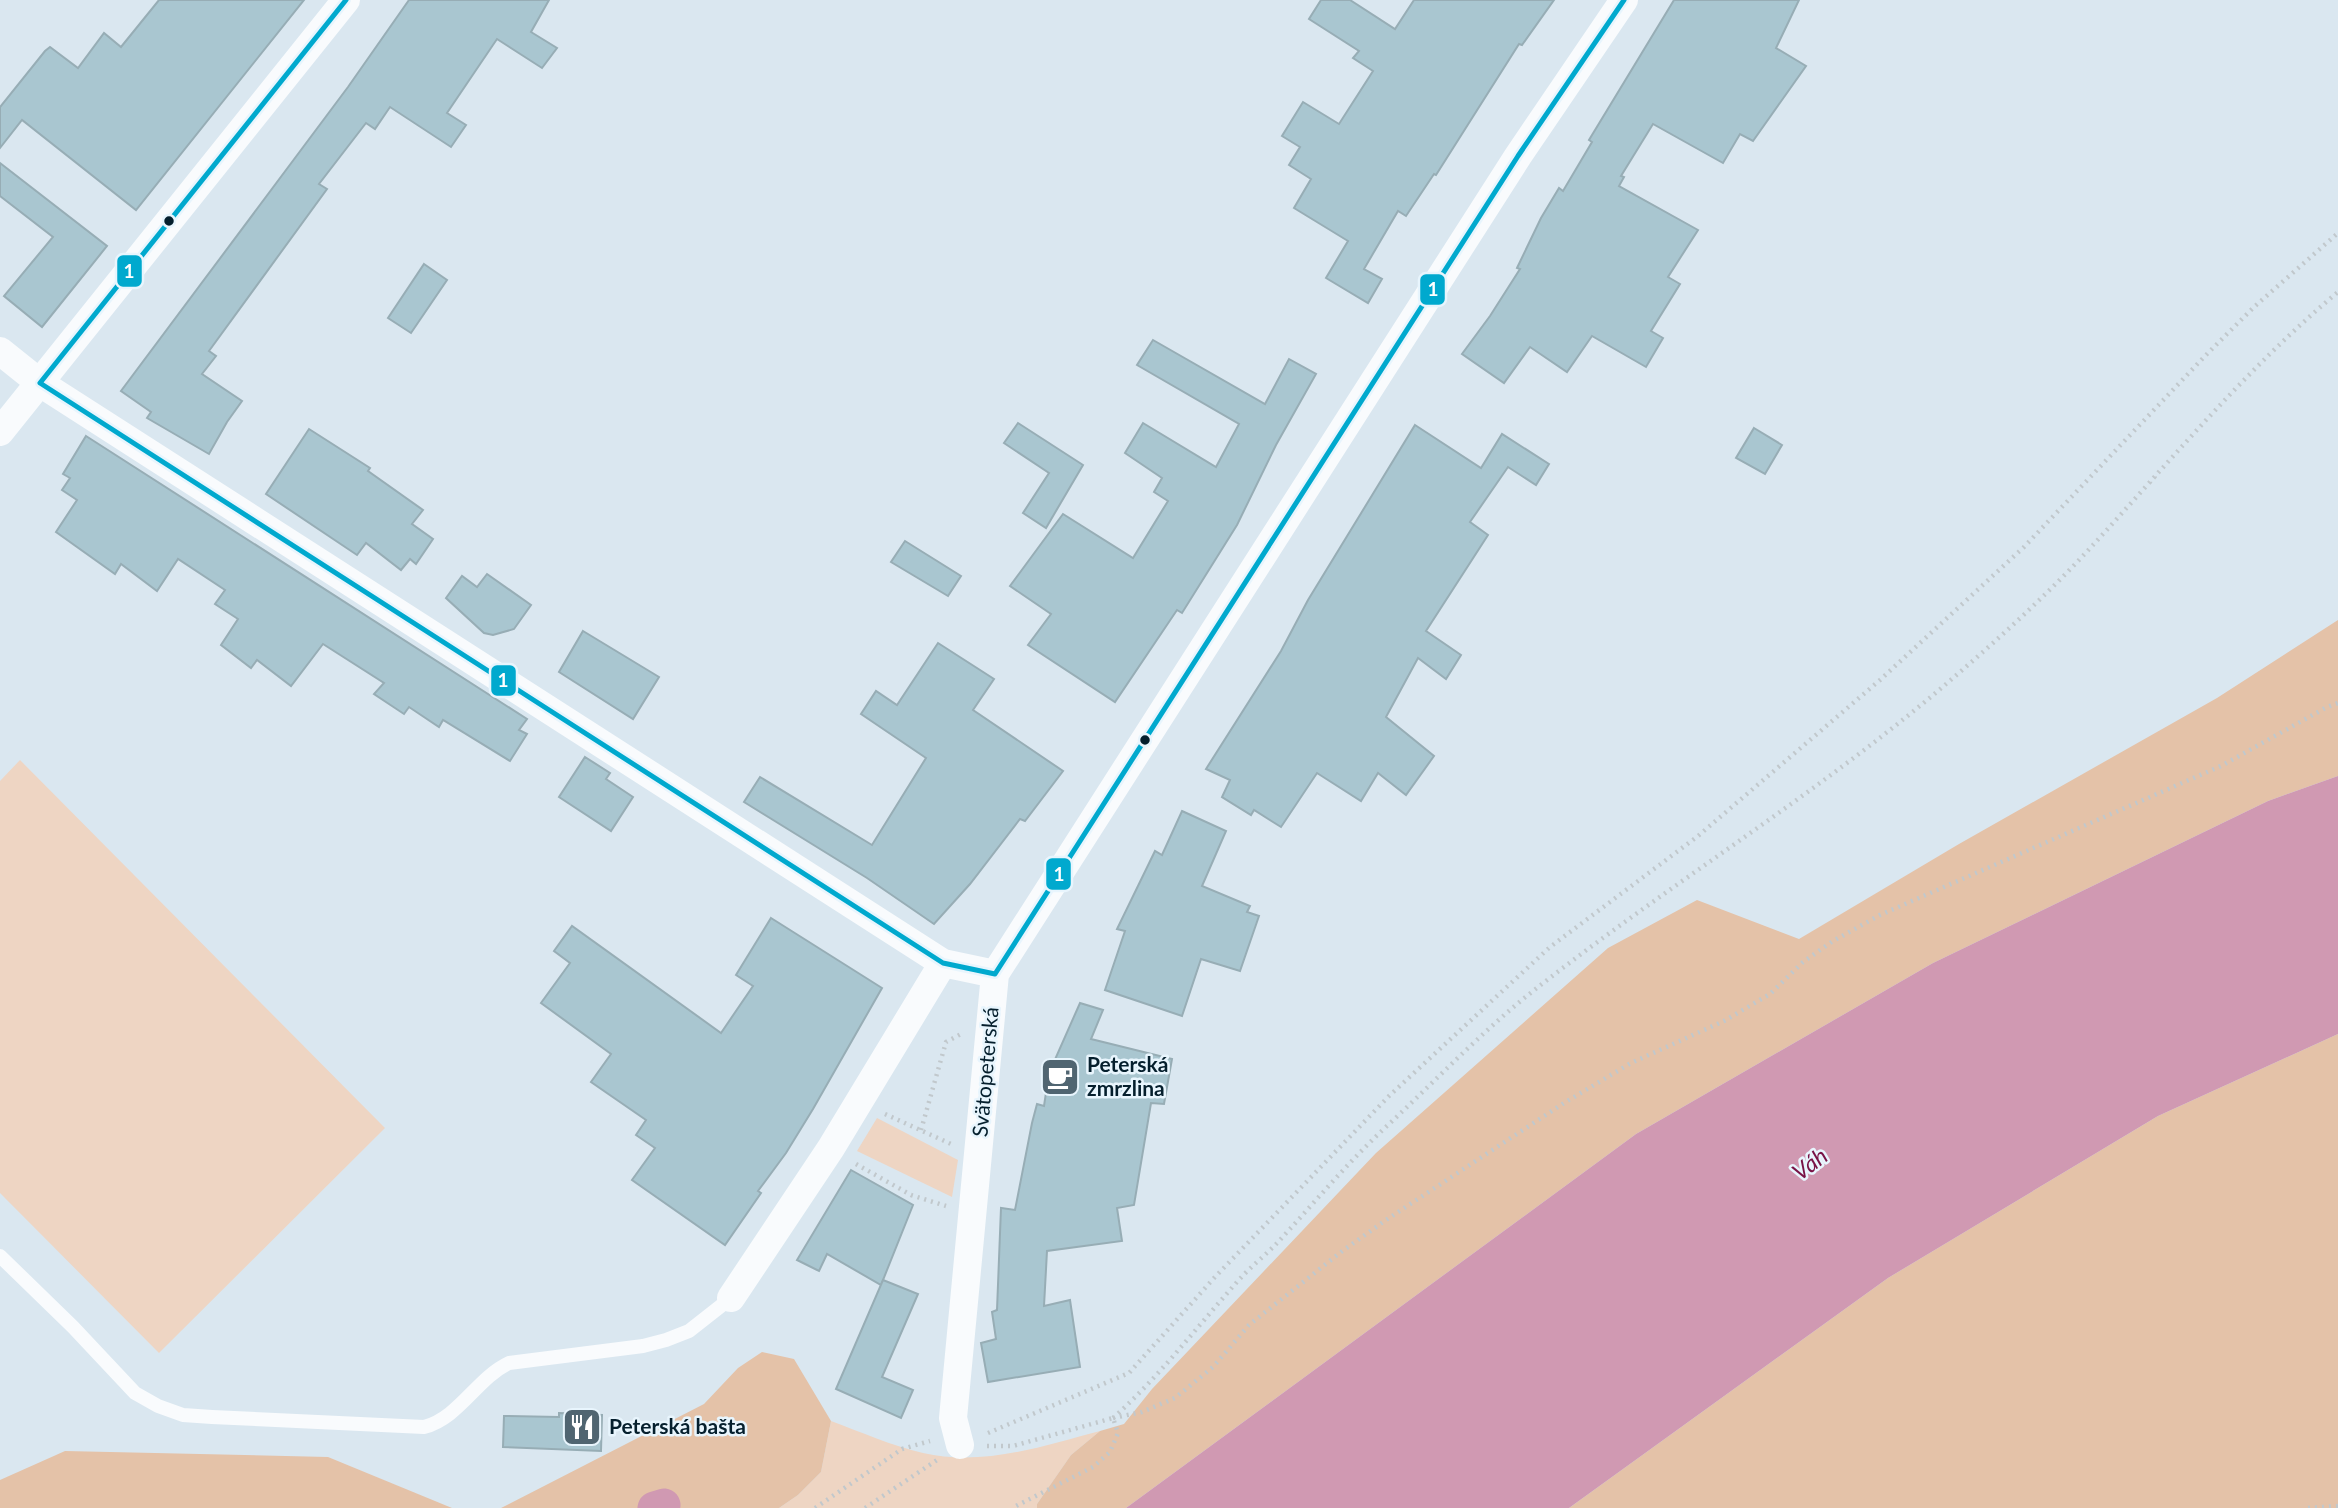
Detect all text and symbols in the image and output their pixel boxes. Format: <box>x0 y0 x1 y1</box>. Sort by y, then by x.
unlabelled marker <box>162 214 176 228</box>
line badge: 1 <box>116 254 143 288</box>
text: 1 <box>123 259 135 282</box>
line badge: 1 <box>1419 273 1446 306</box>
text: 1 <box>1427 277 1439 300</box>
line badge: 1 <box>490 664 517 697</box>
text: 1 <box>497 668 509 691</box>
unlabelled marker <box>1138 733 1152 747</box>
line badge: 1 <box>1045 857 1072 891</box>
text: 1 <box>1053 862 1065 885</box>
street label: Svätopeterská <box>966 1006 1003 1138</box>
place label: Peterská zmrzlina <box>1087 1051 1168 1100</box>
cafe icon: Peterská zmrzlina <box>1039 1056 1081 1098</box>
water label: Váh <box>1786 1141 1833 1185</box>
restaurant icon: Peterská bašta <box>561 1406 603 1448</box>
place label: Peterská bašta <box>609 1413 746 1438</box>

